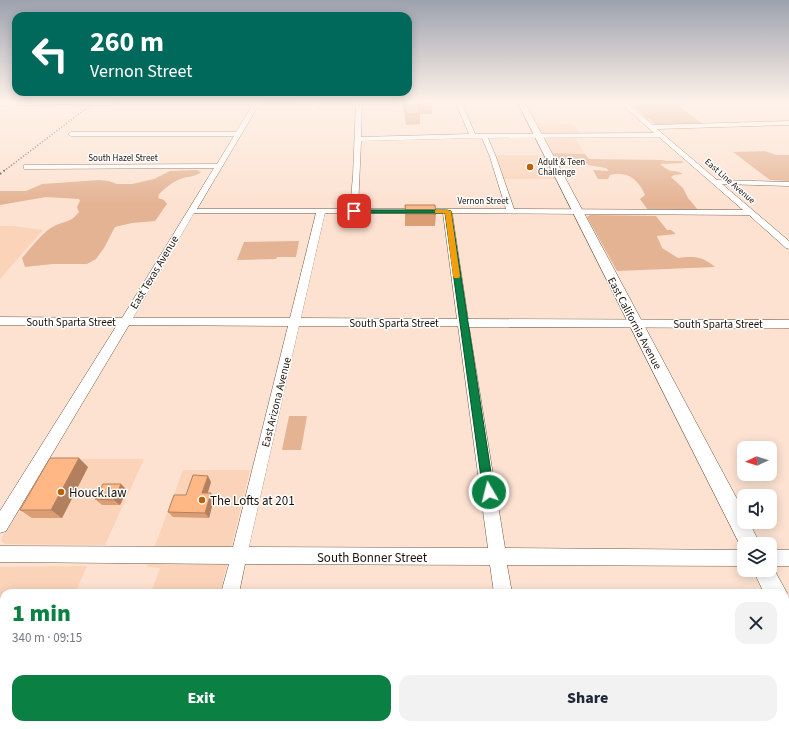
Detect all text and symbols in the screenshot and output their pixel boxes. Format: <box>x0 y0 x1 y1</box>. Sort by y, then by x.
text: 260 m <box>90 22 164 62</box>
icon: left <box>24 28 76 80</box>
text: Vernon Street <box>90 59 192 84</box>
street label: South Hazel Street <box>88 152 158 165</box>
place label: Adult & Teen Challenge <box>538 156 585 179</box>
street label: East Line Avenue <box>702 156 758 207</box>
marker: Adult & Teen Challenge <box>525 162 535 172</box>
pin <box>337 194 371 228</box>
street label: Vernon Street <box>457 195 509 208</box>
icon: arrive <box>343 200 365 222</box>
street label: East Texas Avenue <box>127 232 183 312</box>
street label: East California Avenue <box>604 275 665 372</box>
street label: South Sparta Street <box>26 315 116 330</box>
street label: South Sparta Street <box>349 316 439 331</box>
street label: South Sparta Street <box>673 317 763 332</box>
street label: East Arizona Avenue <box>258 355 295 449</box>
north arrow <box>737 441 777 481</box>
map controls <box>737 441 777 577</box>
position arrow <box>468 471 510 513</box>
place label: Houck.law <box>69 484 127 502</box>
marker: Houck.law <box>56 487 66 497</box>
button: sound <box>737 489 777 529</box>
place label: The Lofts at 201 <box>210 492 295 510</box>
marker: The Lofts at 201 <box>197 495 207 505</box>
button: layers <box>737 537 777 577</box>
street label: South Bonner Street <box>317 549 428 567</box>
text: 1 min <box>12 596 71 631</box>
button: close <box>735 602 777 644</box>
text: 340 m · 09:15 <box>12 629 82 647</box>
button: Exit <box>12 675 391 721</box>
button: Share <box>399 675 777 721</box>

